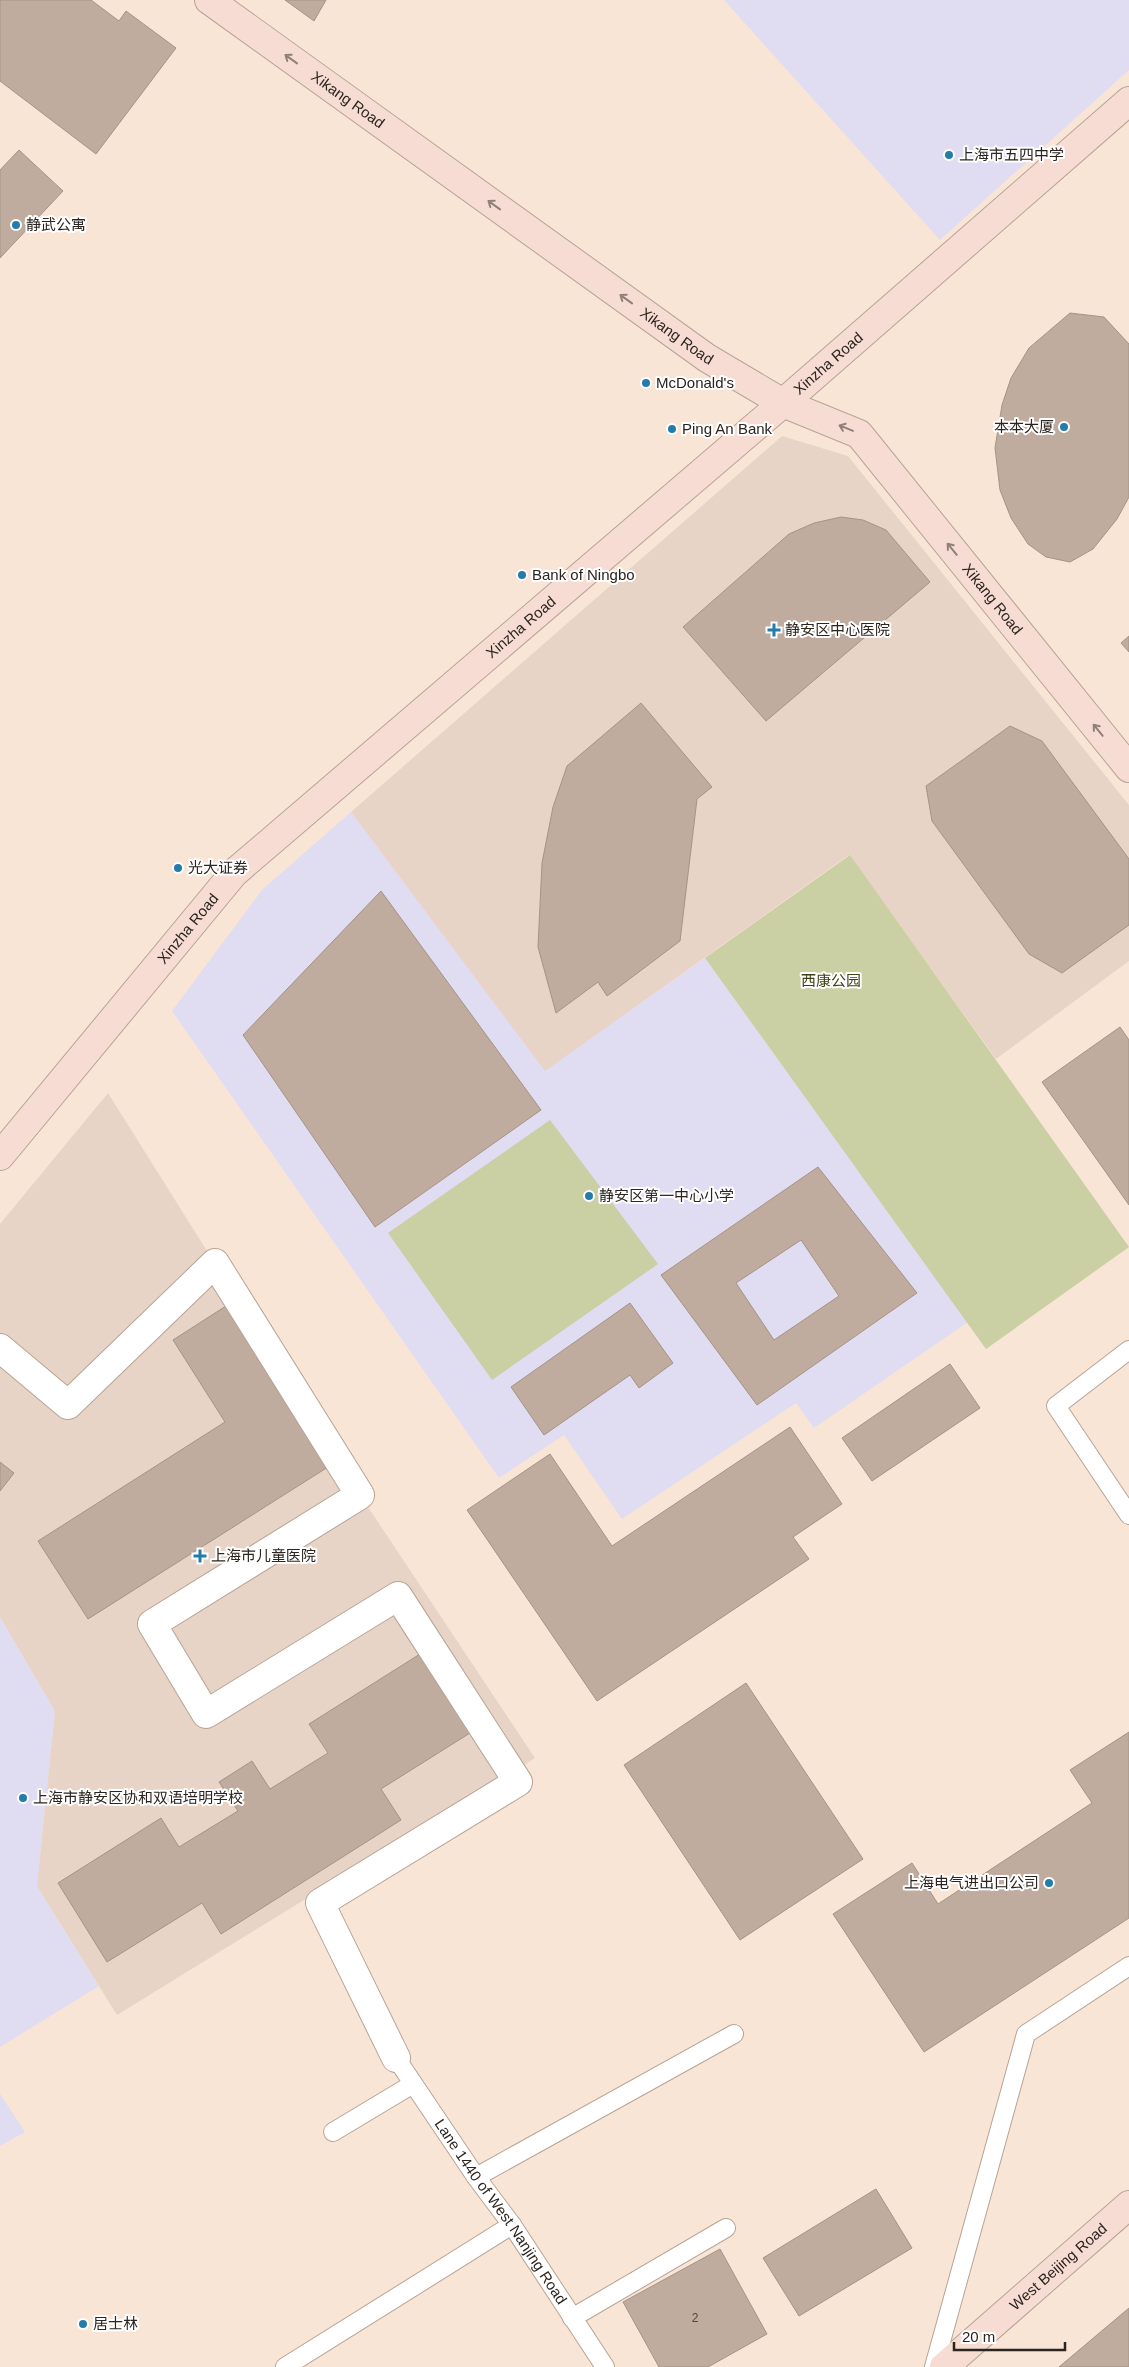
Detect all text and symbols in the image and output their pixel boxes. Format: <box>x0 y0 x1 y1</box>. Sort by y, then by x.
one-way arrow <box>284 54 298 64</box>
street label: Xikang Road <box>308 67 388 131</box>
place label: 上海市五四中学 <box>959 146 1064 163</box>
marker: 上海市五四中学 <box>943 149 955 161</box>
one-way arrow <box>487 200 501 210</box>
place label: 静武公寓 <box>26 216 86 233</box>
marker: 静武公寓 <box>10 219 22 231</box>
one-way arrow <box>620 294 633 305</box>
street label: Xikang Road <box>637 304 716 368</box>
street label: Xinzha Road <box>790 328 866 398</box>
place label: McDonald's <box>656 374 734 391</box>
marker: McDonald's <box>640 377 652 389</box>
place label: 本本大厦 <box>994 418 1054 435</box>
place label: Ping An Bank <box>682 420 773 437</box>
marker: 本本大厦 <box>1058 421 1070 433</box>
marker: Ping An Bank <box>666 423 678 435</box>
one-way arrow <box>839 423 854 433</box>
one-way arrow <box>947 543 958 556</box>
street label: Xikang Road <box>959 560 1026 638</box>
place label: Bank of Ningbo <box>532 566 635 583</box>
marker: Bank of Ningbo <box>516 569 528 581</box>
street label: Xinzha Road <box>482 593 559 661</box>
place label: 静安区中心医院 <box>785 621 890 638</box>
marker: 静安区中心医院 <box>767 623 781 637</box>
one-way arrow <box>1093 724 1104 737</box>
place label: 光大证券 <box>188 859 248 876</box>
marker: 光大证券 <box>172 862 184 874</box>
street label: Xinzha Road <box>154 890 222 967</box>
park label: 西康公园 <box>801 972 861 989</box>
place label: 静安区第一中心小学 <box>599 1187 734 1204</box>
marker: 静安区第一中心小学 <box>583 1190 595 1202</box>
place label: 上海市儿童医院 <box>211 1547 316 1564</box>
marker: 上海市儿童医院 <box>193 1549 207 1563</box>
place label: 上海市静安区协和双语培明学校 <box>33 1789 243 1806</box>
marker: 上海市静安区协和双语培明学校 <box>17 1792 29 1804</box>
place label: 上海电气进出口公司 <box>904 1874 1039 1891</box>
marker: 上海电气进出口公司 <box>1043 1877 1055 1889</box>
street label: Lane 1440 of West Nanjing Road <box>432 2116 570 2307</box>
street label: West Beijing Road <box>1006 2220 1110 2313</box>
house number: 2 <box>692 2311 699 2325</box>
place label: 居士林 <box>93 2315 138 2332</box>
marker: 居士林 <box>77 2318 89 2330</box>
scale bar <box>954 2320 1065 2352</box>
text: 20 m <box>962 2328 995 2345</box>

